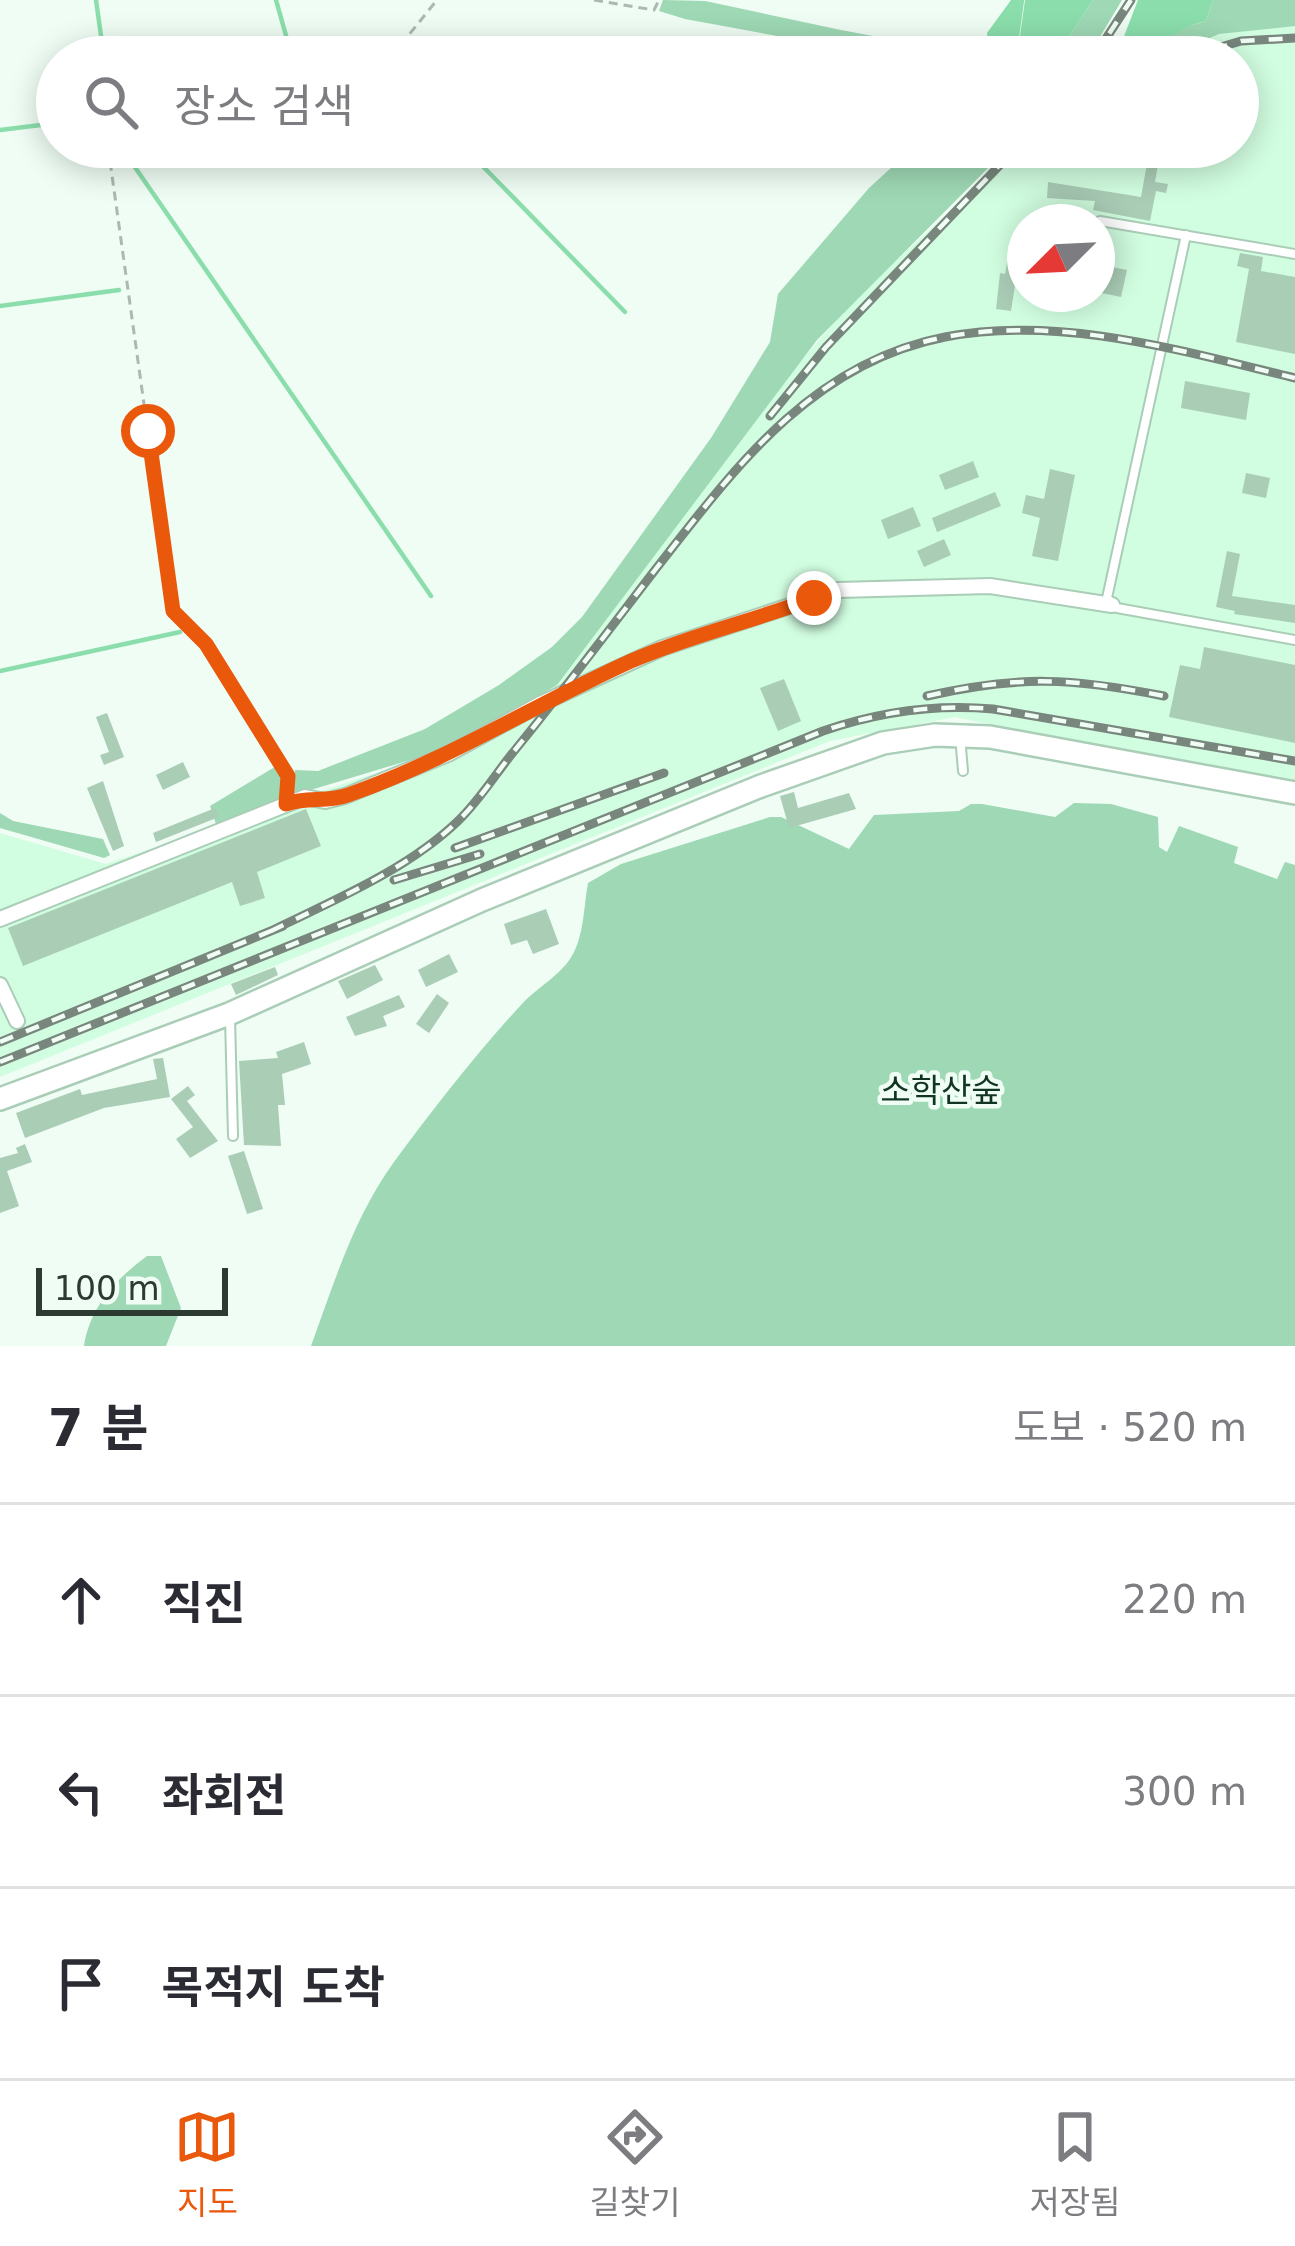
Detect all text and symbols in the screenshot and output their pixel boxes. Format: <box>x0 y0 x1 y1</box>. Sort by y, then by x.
search box <box>36 36 1259 168</box>
icon: search <box>78 69 144 135</box>
text: 장소 검색 <box>174 80 354 133</box>
north arrow <box>1007 204 1115 312</box>
route start <box>121 404 175 458</box>
route end <box>787 571 841 625</box>
park label: 소학산숲 <box>880 1071 1002 1110</box>
scale bar <box>36 1262 228 1315</box>
text: 100 m <box>54 1269 160 1308</box>
text: 7 분 <box>48 1399 148 1458</box>
text: 도보 · 520 m <box>1013 1405 1247 1450</box>
icon: ahead <box>48 1567 114 1633</box>
text: 직진 <box>162 1577 245 1630</box>
text: 220 m <box>1122 1577 1247 1622</box>
icon: left <box>48 1759 114 1825</box>
text: 좌회전 <box>162 1769 286 1822</box>
text: 300 m <box>1122 1769 1247 1814</box>
icon: arrive <box>48 1951 114 2017</box>
text: 목적지 도착 <box>162 1961 385 2014</box>
tab: 지도 <box>174 2104 240 2224</box>
tab: 길찾기 <box>589 2104 681 2224</box>
tab: 저장됨 <box>1029 2104 1121 2224</box>

